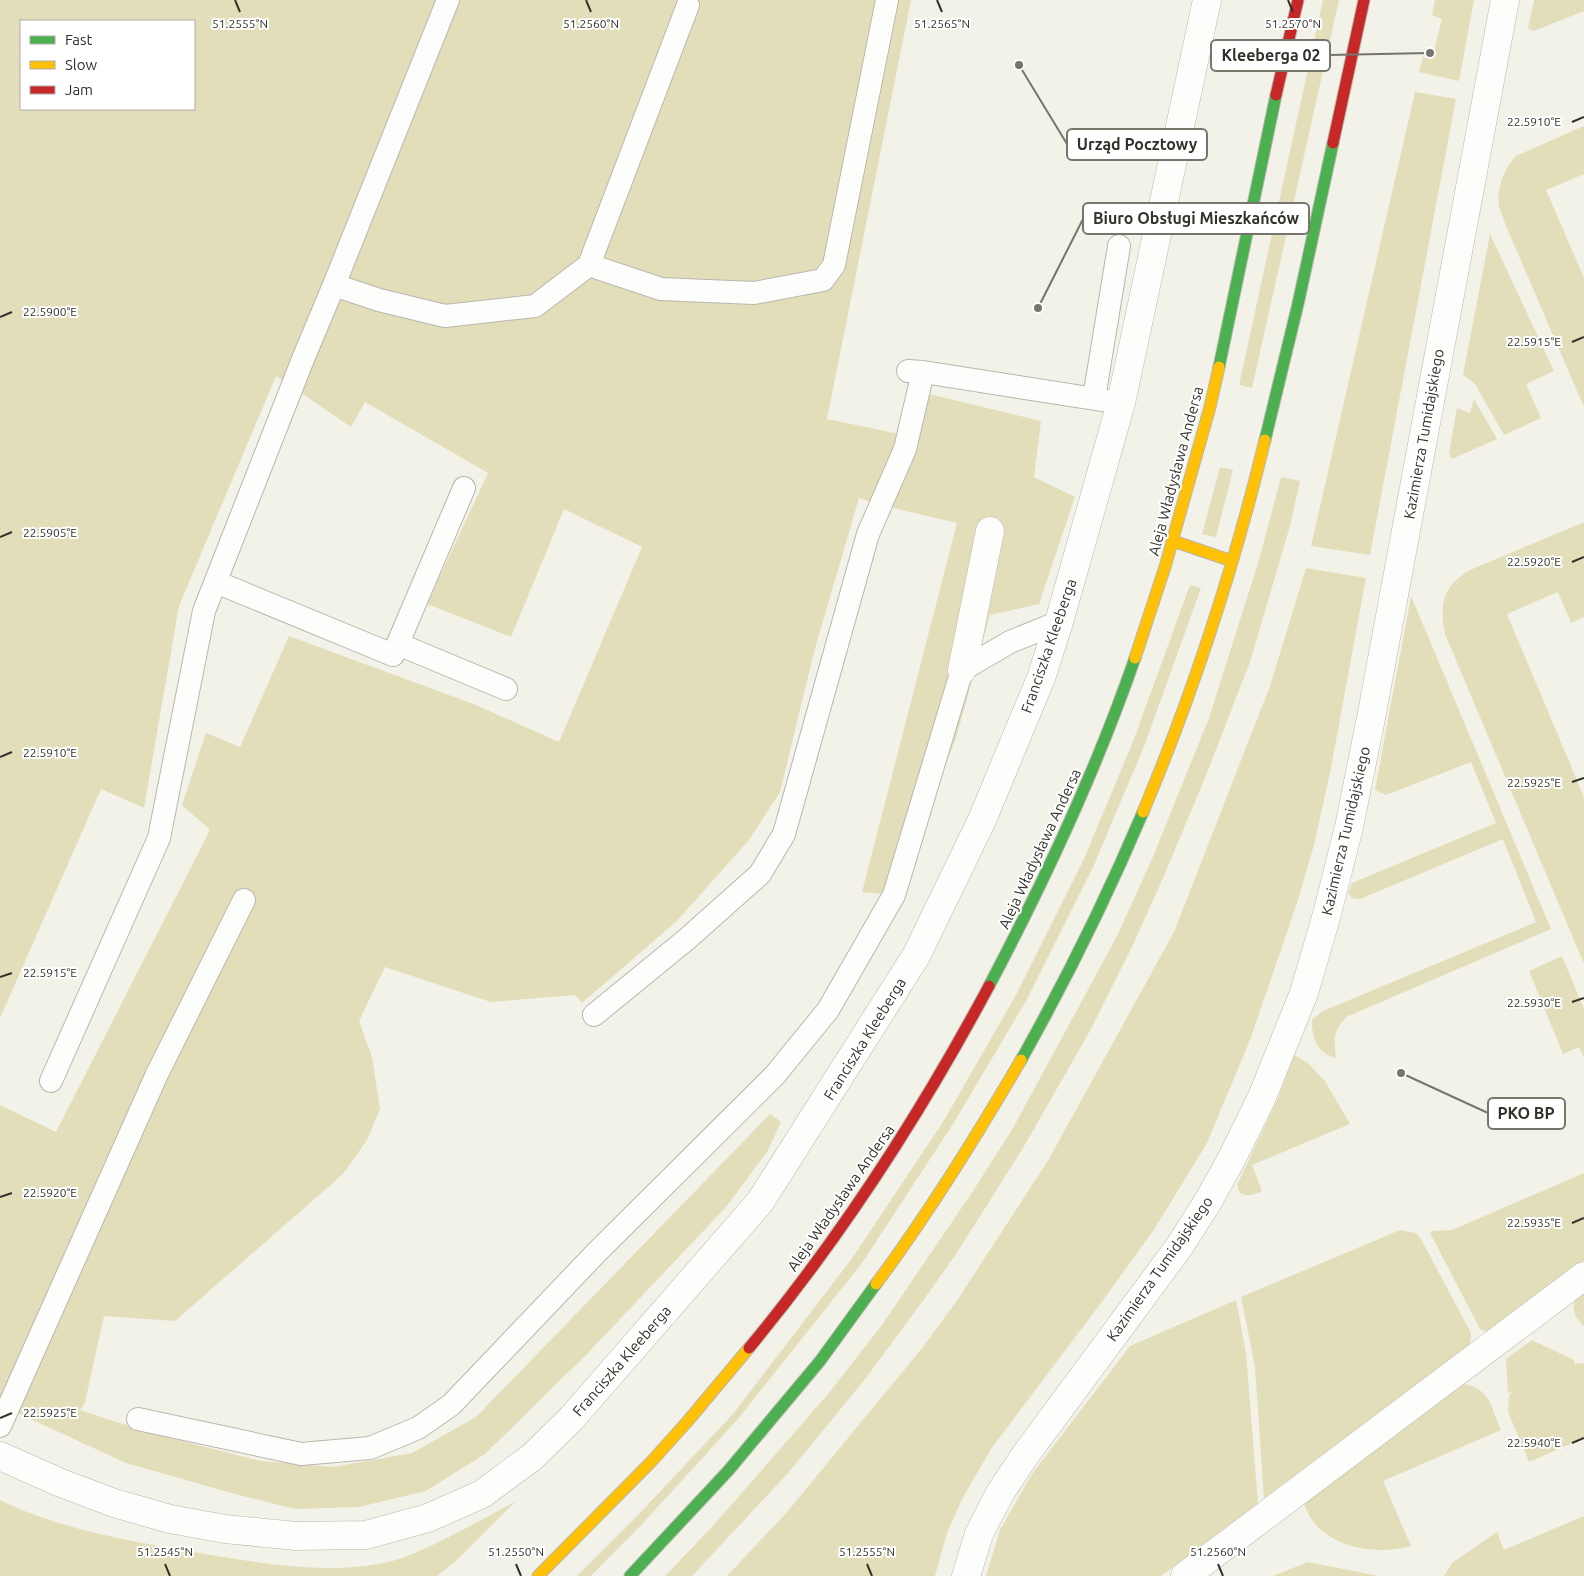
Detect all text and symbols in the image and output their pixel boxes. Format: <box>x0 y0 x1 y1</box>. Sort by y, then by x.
text: 51.2555°N <box>212 17 268 30</box>
text: 51.2560°N <box>563 17 619 30</box>
text: 51.2565°N <box>914 17 970 30</box>
text: 51.2570°N <box>1265 17 1321 30</box>
legend <box>20 20 195 110</box>
text: Fast <box>65 31 93 48</box>
callout: Kleeberga 02 <box>1211 40 1330 71</box>
text: Kleeberga 02 <box>1221 46 1321 64</box>
text: Slow <box>65 56 98 73</box>
text: Jam <box>65 81 93 98</box>
text: 22.5910°E <box>1507 115 1561 128</box>
callout: Urząd Pocztowy <box>1067 129 1207 160</box>
text: Urząd Pocztowy <box>1077 135 1198 154</box>
callout: Biuro Obsługi Mieszkańców <box>1083 203 1309 234</box>
text: Biuro Obsługi Mieszkańców <box>1093 209 1300 227</box>
text: 22.5900°E <box>23 305 77 318</box>
text: 22.5915°E <box>1507 335 1561 348</box>
street label: Kazimierza Tumidajskiego <box>1400 347 1447 520</box>
street label: Aleja Władysława Andersa <box>1145 384 1206 557</box>
text: 22.5905°E <box>23 526 77 539</box>
text: 22.5920°E <box>1507 555 1561 568</box>
street label: Franciszka Kleeberga <box>1018 576 1080 715</box>
street label: Kazimierza Tumidajskiego <box>1318 745 1373 917</box>
text: 22.5910°E <box>23 746 77 759</box>
street label: Aleja Władysława Andersa <box>995 766 1084 932</box>
text: 22.5925°E <box>1507 776 1561 789</box>
text: 22.5915°E <box>23 966 77 979</box>
street label: Franciszka Kleeberga <box>820 974 909 1103</box>
text: 22.5930°E <box>1507 996 1561 1009</box>
callout: PKO BP <box>1488 1098 1565 1129</box>
text: PKO BP <box>1497 1104 1555 1122</box>
street label: Aleja Władysława Andersa <box>784 1121 898 1274</box>
text: 22.5920°E <box>23 1186 77 1199</box>
street label: Kazimierza Tumidajskiego <box>1103 1193 1216 1344</box>
text: 22.5935°E <box>1507 1216 1561 1229</box>
street label: Franciszka Kleeberga <box>569 1302 674 1419</box>
text: 22.5925°E <box>23 1406 77 1419</box>
text: 22.5940°E <box>1507 1436 1561 1449</box>
text: 51.2545°N <box>137 1545 193 1558</box>
text: 51.2550°N <box>488 1545 544 1558</box>
text: 51.2555°N <box>839 1545 895 1558</box>
text: 51.2560°N <box>1190 1545 1246 1558</box>

